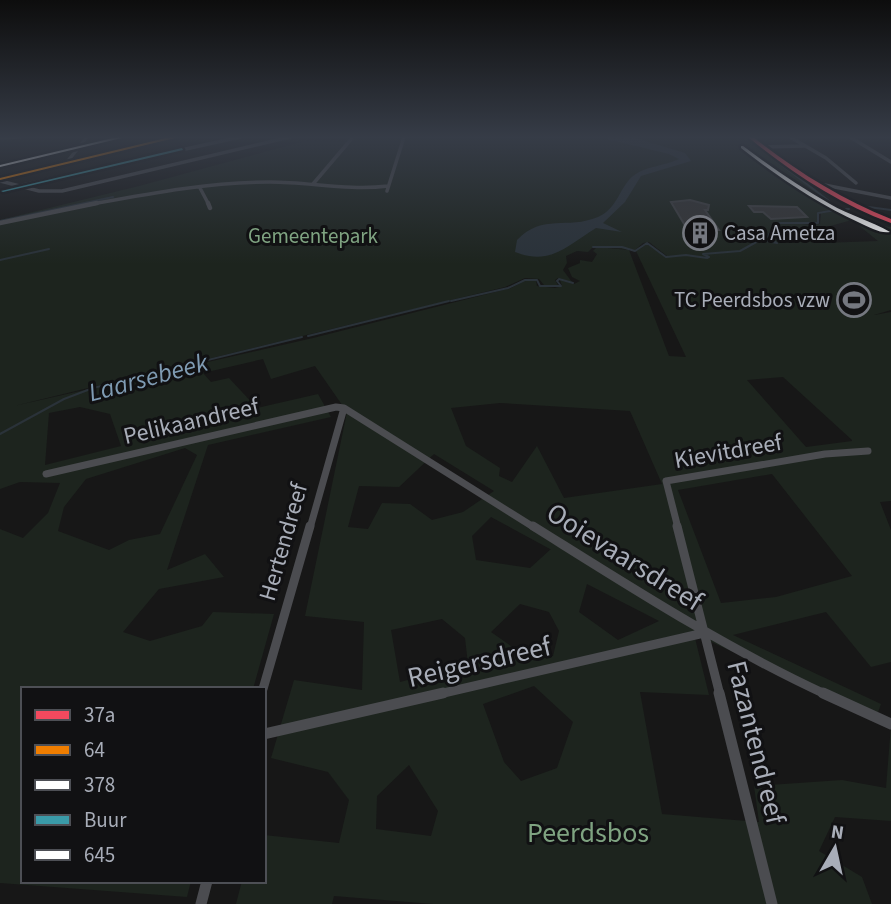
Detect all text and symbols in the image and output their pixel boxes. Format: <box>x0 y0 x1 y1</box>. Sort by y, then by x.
building icon: Casa Ametza <box>681 214 719 252</box>
place label: Casa Ametza <box>724 218 835 248</box>
park label: Gemeentepark <box>248 221 379 251</box>
sports icon: TC Peerdsbos vzw <box>835 281 873 319</box>
place label: TC Peerdsbos vzw <box>674 285 830 315</box>
water label: Laarsebeek <box>84 344 213 411</box>
street label: Pelikaandreef <box>120 389 263 454</box>
street label: Kievitdreef <box>671 425 786 478</box>
street label: Hertendreef <box>250 478 317 605</box>
street label: Ooievaarsdreef <box>539 493 711 621</box>
street label: Reigersdreef <box>403 626 556 698</box>
street label: Fazantendreef <box>716 656 796 829</box>
legend <box>21 687 266 883</box>
text: 37a <box>84 700 115 730</box>
text: 64 <box>84 735 105 765</box>
text: 378 <box>84 770 115 800</box>
text: Buur <box>84 805 127 835</box>
park label: Peerdsbos <box>527 813 649 853</box>
north arrow <box>800 813 870 883</box>
text: N <box>829 818 846 847</box>
text: 645 <box>84 840 115 870</box>

